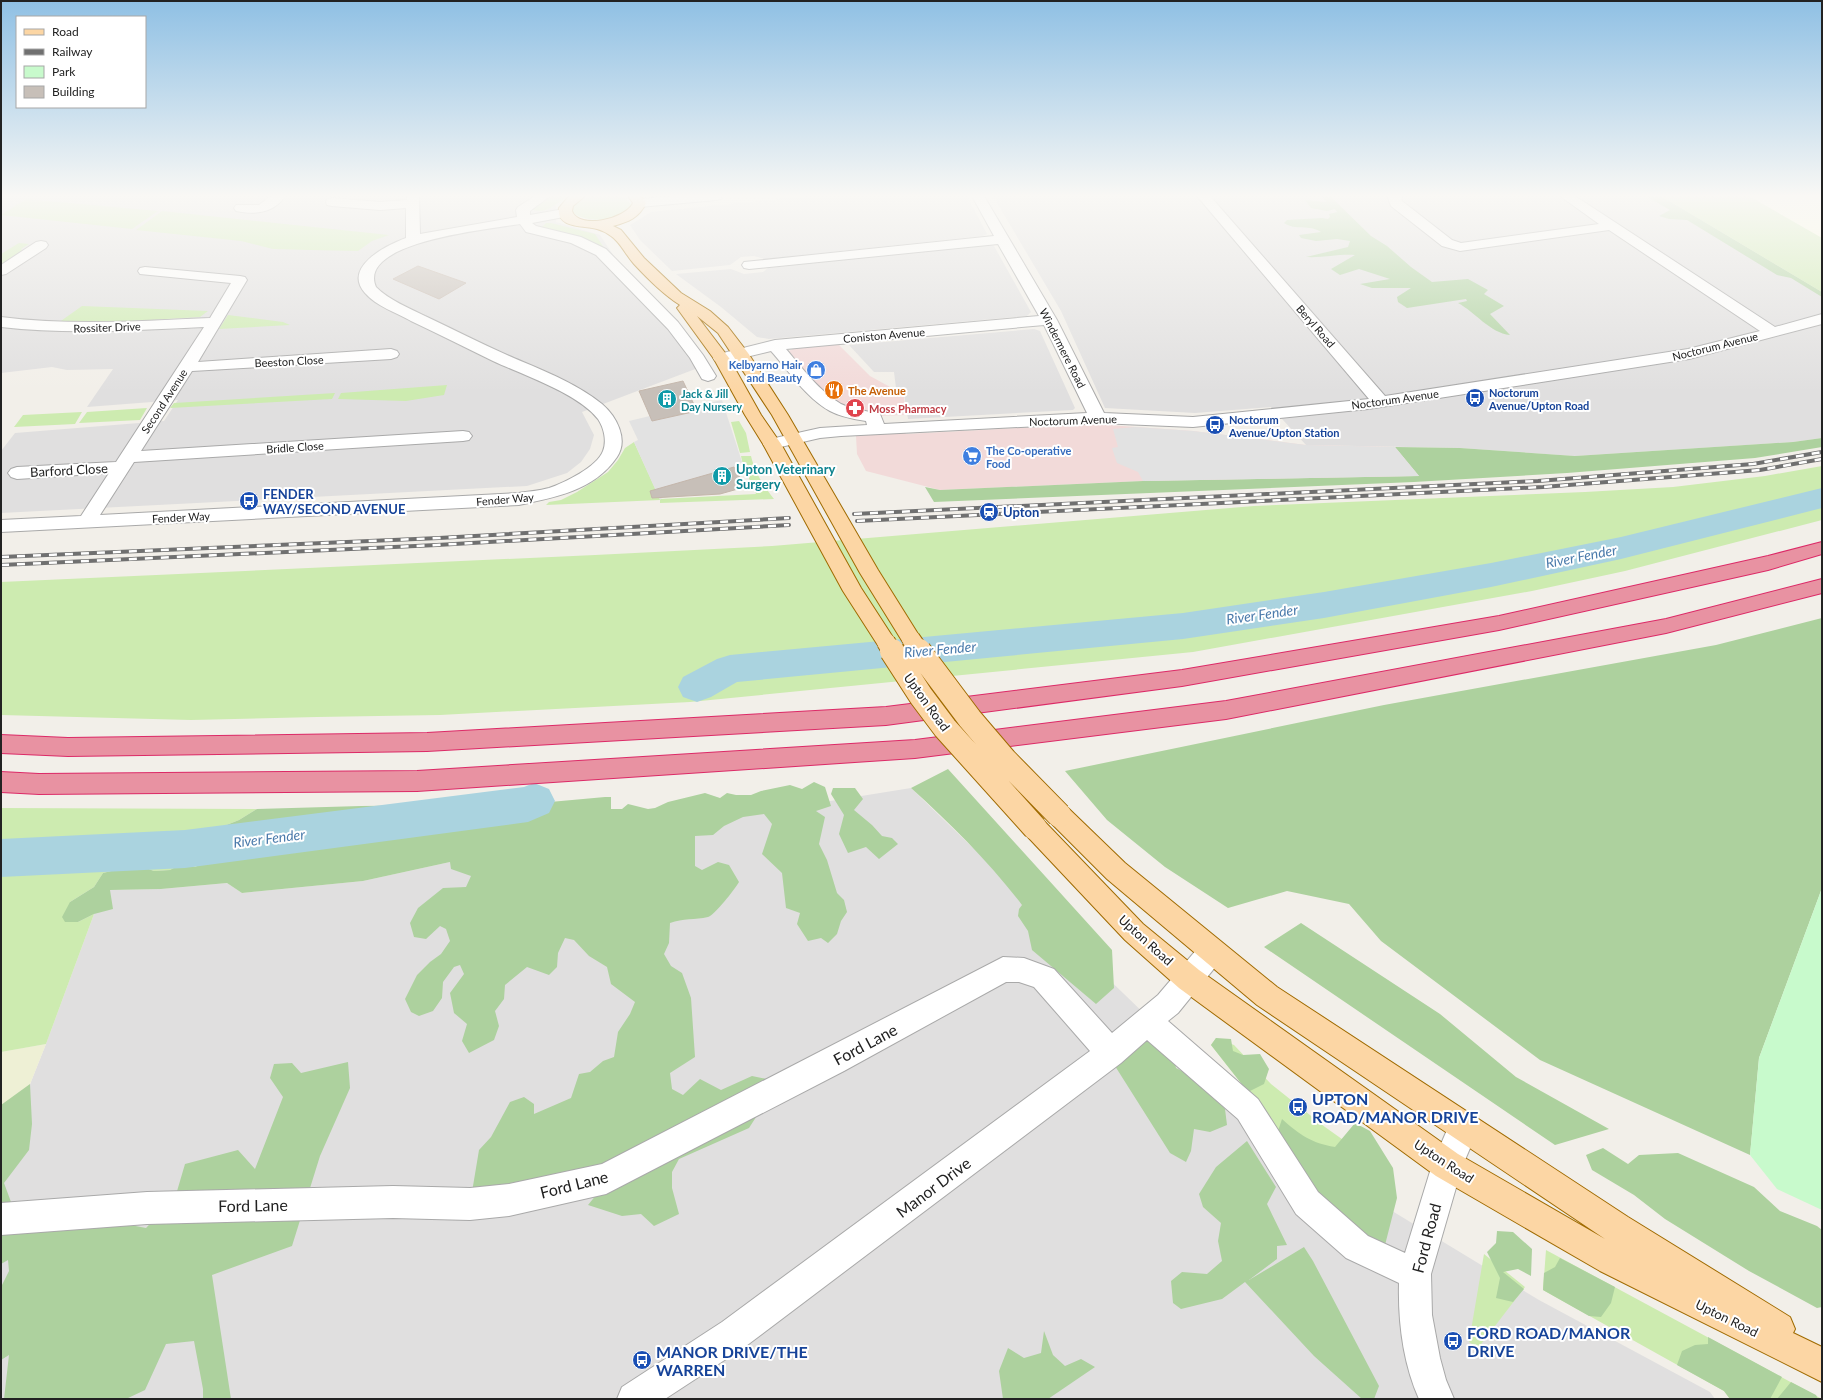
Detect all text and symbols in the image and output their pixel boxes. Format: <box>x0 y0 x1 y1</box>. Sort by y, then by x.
legend <box>16 16 146 108</box>
text: Road <box>52 24 79 39</box>
text: Railway <box>52 44 93 59</box>
text: Park <box>52 64 76 79</box>
text: Building <box>52 84 95 99</box>
street label: Beryl Road <box>1294 302 1338 350</box>
street label: Windermere Road <box>1037 306 1089 390</box>
street label: Rossiter Drive <box>73 319 141 335</box>
street label: Coniston Avenue <box>843 325 926 345</box>
street label: Noctorum Avenue <box>1671 329 1759 363</box>
street label: Beeston Close <box>254 353 324 369</box>
place label: Kelbyarno Hair and Beauty <box>729 358 803 384</box>
shop icon: Kelbyarno Hair and Beauty <box>805 359 827 381</box>
street label: Second Avenue <box>138 366 190 436</box>
restaurant icon: The Avenue <box>823 379 845 401</box>
place label: The Avenue <box>848 384 906 397</box>
street label: Noctorum Avenue <box>1351 386 1440 412</box>
place label: Noctorum Avenue/Upton Road <box>1488 386 1589 412</box>
place label: Jack & Jill Day Nursery <box>681 387 742 413</box>
bus stop icon: Noctorum Avenue/Upton Road <box>1464 387 1486 409</box>
building icon: Jack & Jill Day Nursery <box>656 388 678 410</box>
pharmacy icon: Moss Pharmacy <box>844 397 866 419</box>
place label: Moss Pharmacy <box>869 402 947 415</box>
street label: Noctorum Avenue <box>1029 412 1117 428</box>
place label: Noctorum Avenue/Upton Station <box>1228 413 1340 439</box>
bus stop icon: Noctorum Avenue/Upton Station <box>1204 414 1226 436</box>
street label: Bridle Close <box>266 438 324 455</box>
place label: The Co-operative Food <box>986 444 1072 470</box>
supermarket icon: The Co-operative Food <box>961 445 983 467</box>
street label: Barford Close <box>30 460 108 480</box>
place label: Upton Veterinary Surgery <box>736 461 836 492</box>
building icon: Upton Veterinary Surgery <box>711 465 733 487</box>
place label: FENDER WAY/SECOND AVENUE <box>263 486 405 517</box>
bus stop icon: FENDER WAY/SECOND AVENUE <box>238 490 260 512</box>
street label: Fender Way <box>476 490 535 508</box>
station icon: Upton <box>978 501 1000 523</box>
place label: Upton <box>1003 504 1039 520</box>
street label: Fender Way <box>152 509 211 525</box>
water label: River Fender <box>1544 541 1618 571</box>
water label: River Fender <box>1225 601 1299 627</box>
water label: River Fender <box>903 637 977 661</box>
street label: Upton Road <box>901 670 953 734</box>
water label: River Fender <box>232 825 306 851</box>
street label: Upton Road <box>1115 911 1177 969</box>
street label: Ford Lane <box>830 1019 900 1069</box>
place label: UPTON ROAD/MANOR DRIVE <box>1312 1089 1478 1126</box>
bus stop icon: UPTON ROAD/MANOR DRIVE <box>1287 1096 1309 1118</box>
street label: Upton Road <box>1411 1136 1477 1186</box>
street label: Manor Drive <box>892 1153 974 1221</box>
street label: Ford Lane <box>538 1166 610 1202</box>
street label: Ford Lane <box>218 1195 288 1215</box>
street label: Ford Road <box>1408 1201 1444 1275</box>
street label: Upton Road <box>1693 1296 1761 1340</box>
place label: FORD ROAD/MANOR DRIVE <box>1467 1323 1631 1360</box>
bus stop icon: FORD ROAD/MANOR DRIVE <box>1442 1330 1464 1352</box>
place label: MANOR DRIVE/THE WARREN <box>656 1342 808 1379</box>
bus stop icon: MANOR DRIVE/THE WARREN <box>631 1349 653 1371</box>

